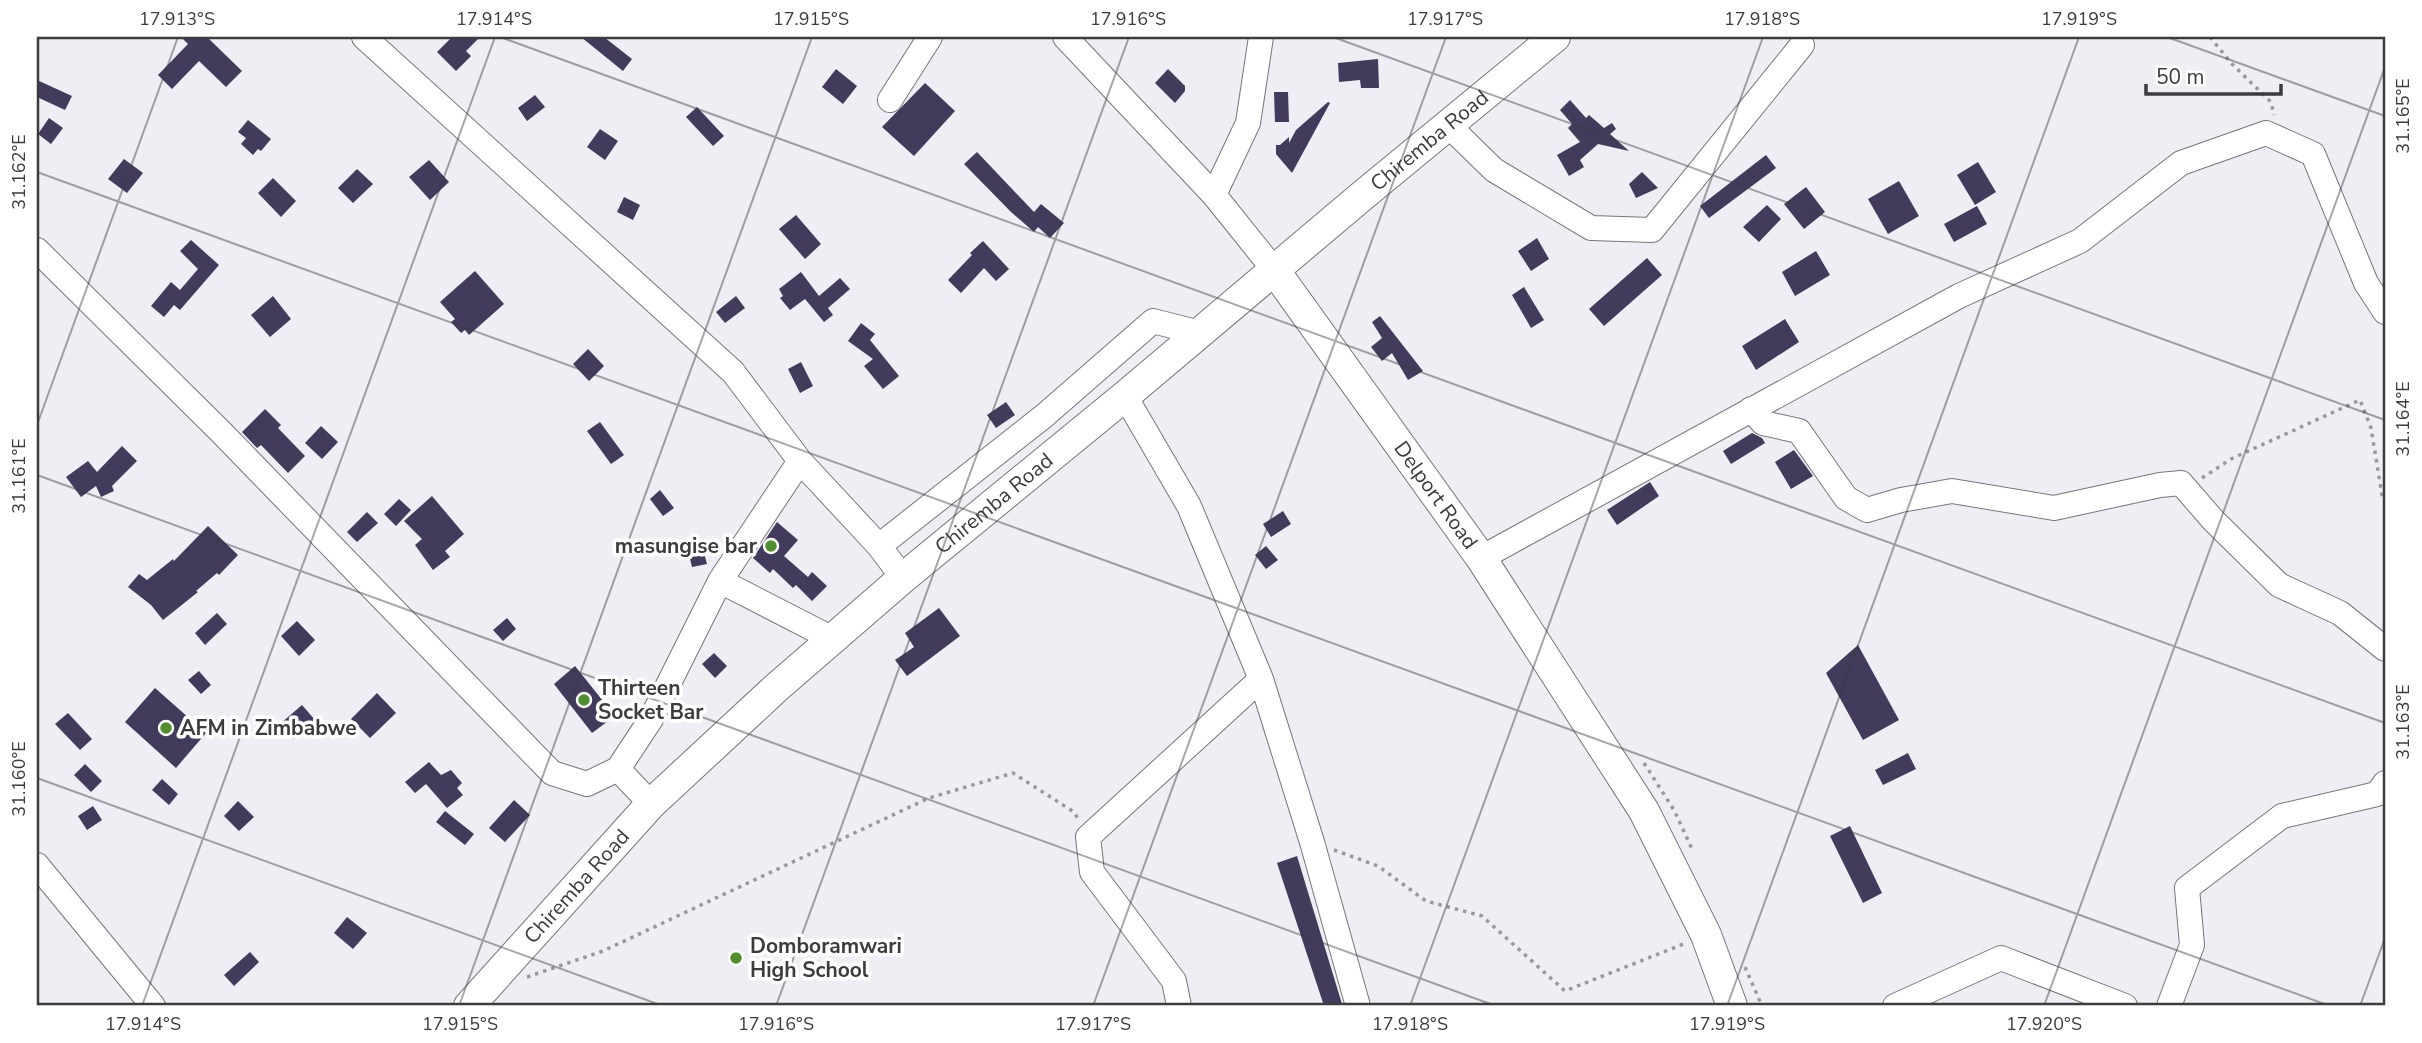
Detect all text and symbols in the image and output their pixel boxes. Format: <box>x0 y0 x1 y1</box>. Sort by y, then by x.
text: 17.913°S <box>139 7 215 31</box>
text: 17.914°S <box>456 7 532 31</box>
text: 17.915°S <box>773 7 849 31</box>
text: 17.916°S <box>1090 7 1166 31</box>
text: 17.917°S <box>1407 7 1483 31</box>
text: 17.918°S <box>1724 7 1800 31</box>
text: 17.919°S <box>2041 7 2117 31</box>
scale bar <box>2146 52 2280 96</box>
text: 50 m <box>2156 63 2205 91</box>
text: 31.165°E <box>2391 78 2415 154</box>
street label: Chiremba Road <box>1365 83 1494 197</box>
text: 31.162°E <box>7 134 31 210</box>
text: 31.164°E <box>2391 381 2415 457</box>
street label: Delport Road <box>1388 436 1484 555</box>
text: 31.161°E <box>7 438 31 514</box>
street label: Chiremba Road <box>929 447 1059 560</box>
place label: masungise bar <box>615 532 758 560</box>
marker: masungise bar <box>763 538 779 554</box>
place label: Thirteen Socket Bar <box>598 674 704 726</box>
text: 31.163°E <box>2391 684 2415 760</box>
marker: Thirteen Socket Bar <box>576 692 592 708</box>
place label: AFM in Zimbabwe <box>180 714 357 742</box>
marker: AFM in Zimbabwe <box>158 720 174 736</box>
text: 31.160°E <box>7 741 31 817</box>
street label: Chiremba Road <box>518 823 636 950</box>
place label: Domboramwari High School <box>750 932 902 984</box>
marker: Domboramwari High School <box>728 950 744 966</box>
text: 17.914°S <box>105 1012 181 1036</box>
text: 17.915°S <box>422 1012 498 1036</box>
text: 17.916°S <box>738 1012 814 1036</box>
text: 17.917°S <box>1055 1012 1131 1036</box>
text: 17.918°S <box>1372 1012 1448 1036</box>
text: 17.919°S <box>1689 1012 1765 1036</box>
text: 17.920°S <box>2006 1012 2082 1036</box>

